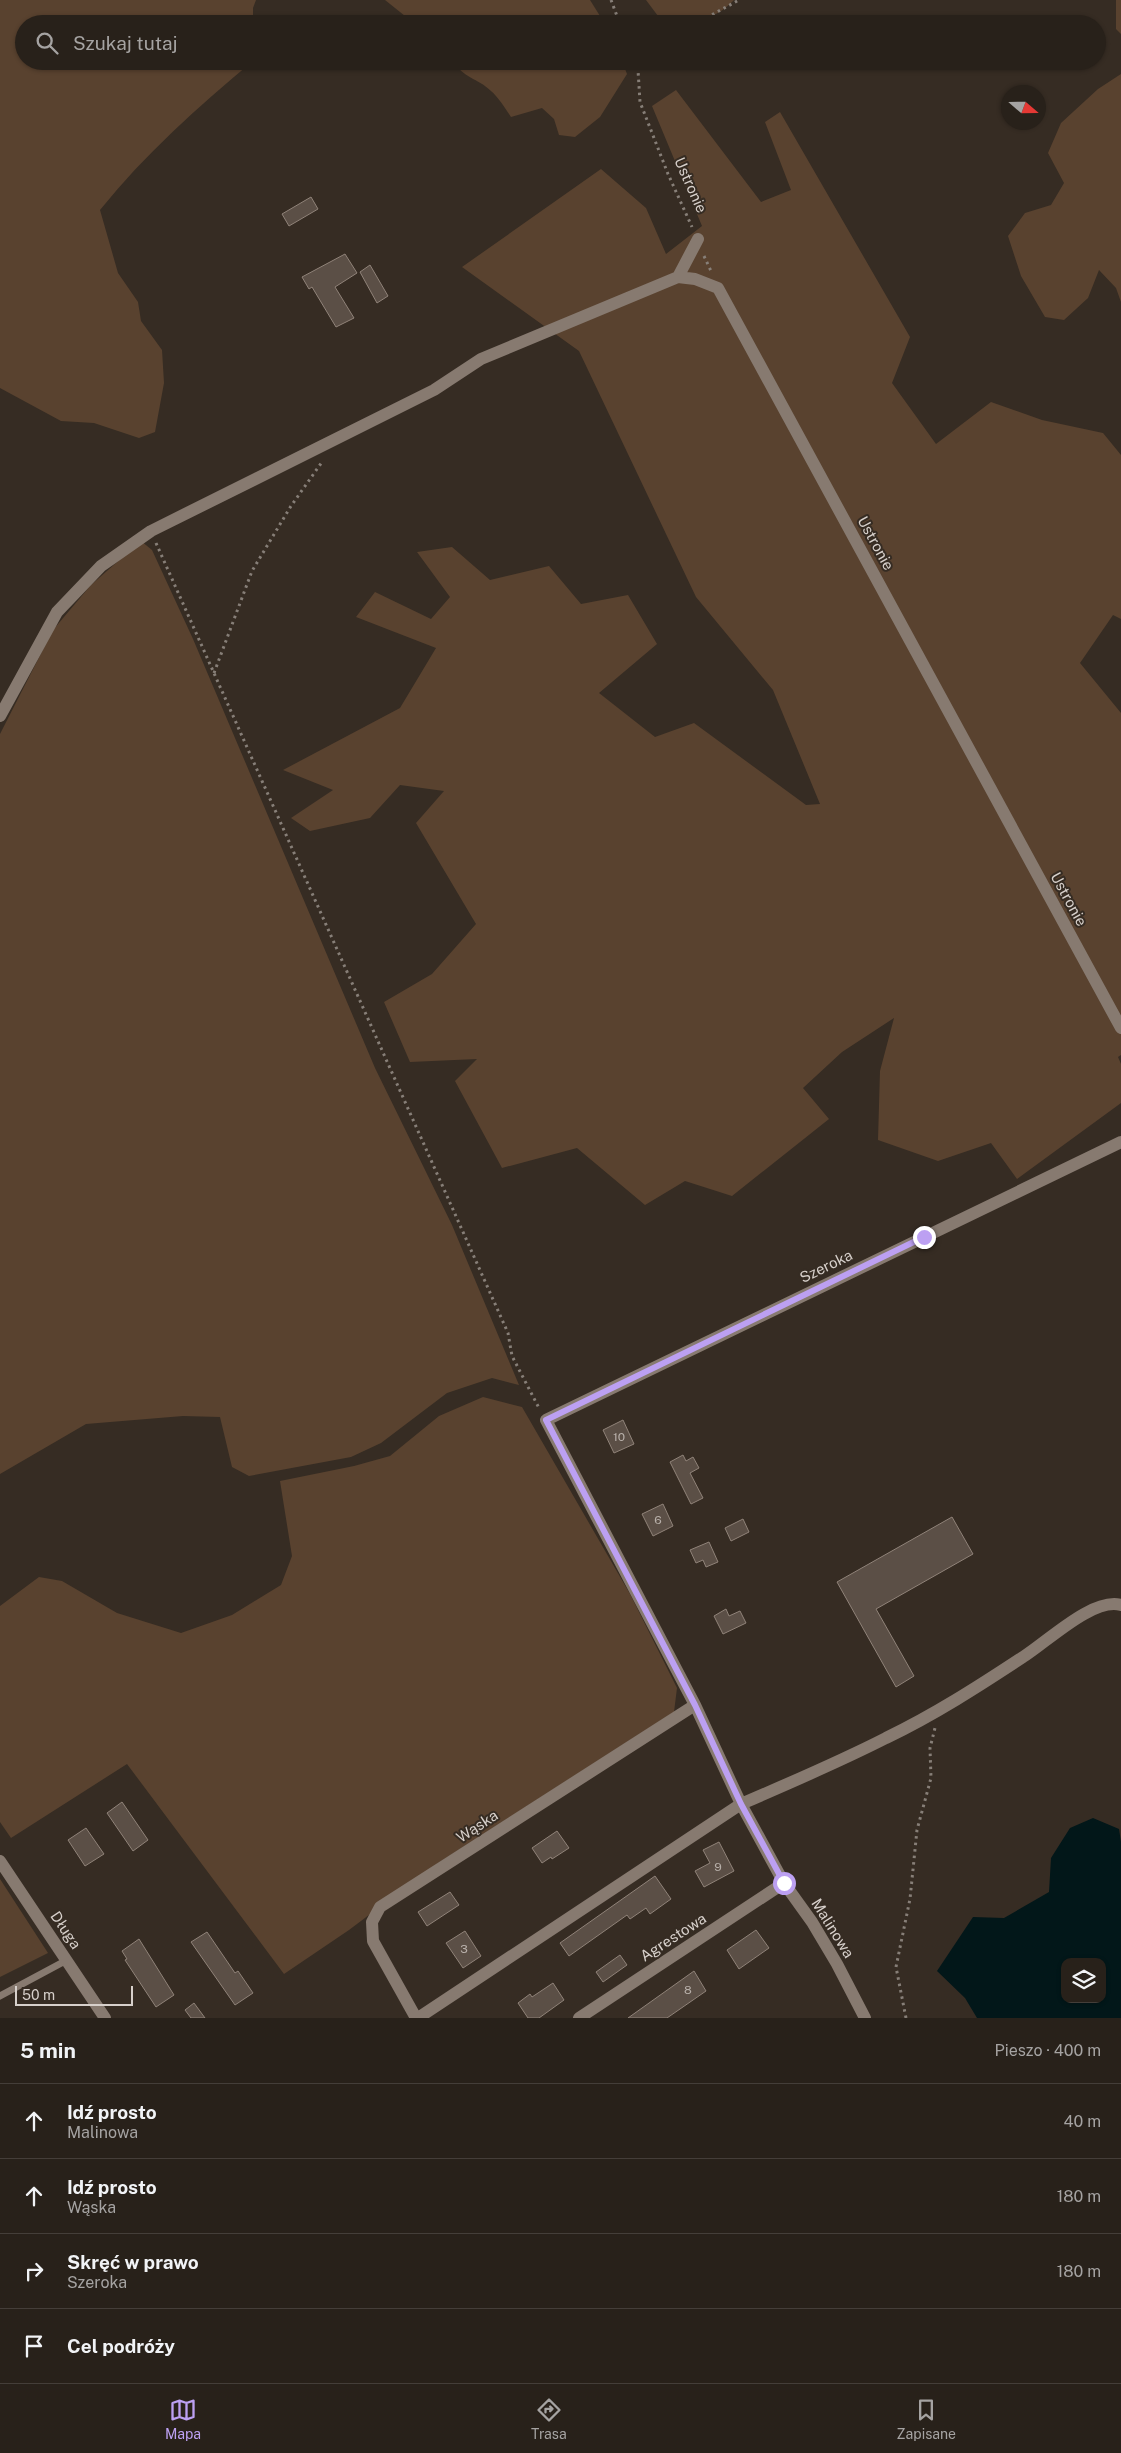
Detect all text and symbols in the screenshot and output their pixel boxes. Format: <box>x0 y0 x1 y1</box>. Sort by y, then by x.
search box <box>15 15 1106 70</box>
icon: search <box>33 29 61 57</box>
text: Szukaj tutaj <box>73 32 178 54</box>
north arrow <box>1001 85 1046 130</box>
street label: Ustronie <box>671 155 711 215</box>
street label: Ustronie <box>854 513 898 573</box>
street label: Ustronie <box>1047 869 1091 929</box>
route end <box>913 1226 936 1249</box>
street label: Szeroka <box>797 1246 855 1286</box>
house number: 10 <box>613 1430 625 1444</box>
house number: 6 <box>654 1513 662 1527</box>
street label: Wąska <box>453 1806 501 1846</box>
house number: 9 <box>714 1860 722 1874</box>
route start <box>773 1872 796 1895</box>
street label: Malinowa <box>808 1895 858 1961</box>
street label: Długa <box>47 1908 85 1952</box>
street label: Agrestowa <box>637 1909 709 1965</box>
house number: 3 <box>460 1942 468 1956</box>
map controls <box>1061 1958 1106 2003</box>
button: layers <box>1061 1958 1106 2003</box>
scale bar <box>15 1983 132 2006</box>
house number: 8 <box>684 1983 692 1997</box>
text: 50 m <box>22 1987 55 2003</box>
text: 5 min <box>20 2038 76 2063</box>
text: Pieszo · 400 m <box>995 2041 1101 2060</box>
text: Idź prosto <box>67 2101 157 2123</box>
icon: ahead <box>20 2107 48 2135</box>
text: 40 m <box>1063 2112 1101 2131</box>
text: Malinowa <box>67 2123 138 2142</box>
text: Idź prosto <box>67 2176 157 2198</box>
icon: ahead <box>20 2182 48 2210</box>
text: 180 m <box>1057 2187 1101 2206</box>
text: Wąska <box>67 2198 116 2217</box>
text: Skręć w prawo <box>67 2251 199 2273</box>
icon: right <box>20 2257 48 2285</box>
text: 180 m <box>1057 2262 1101 2281</box>
text: Szeroka <box>67 2273 127 2292</box>
icon: arrive <box>20 2332 48 2360</box>
text: Cel podróży <box>67 2335 175 2357</box>
tab: Mapa <box>165 2396 201 2442</box>
tab: Trasa <box>531 2396 567 2442</box>
tab: Zapisane <box>897 2396 956 2442</box>

